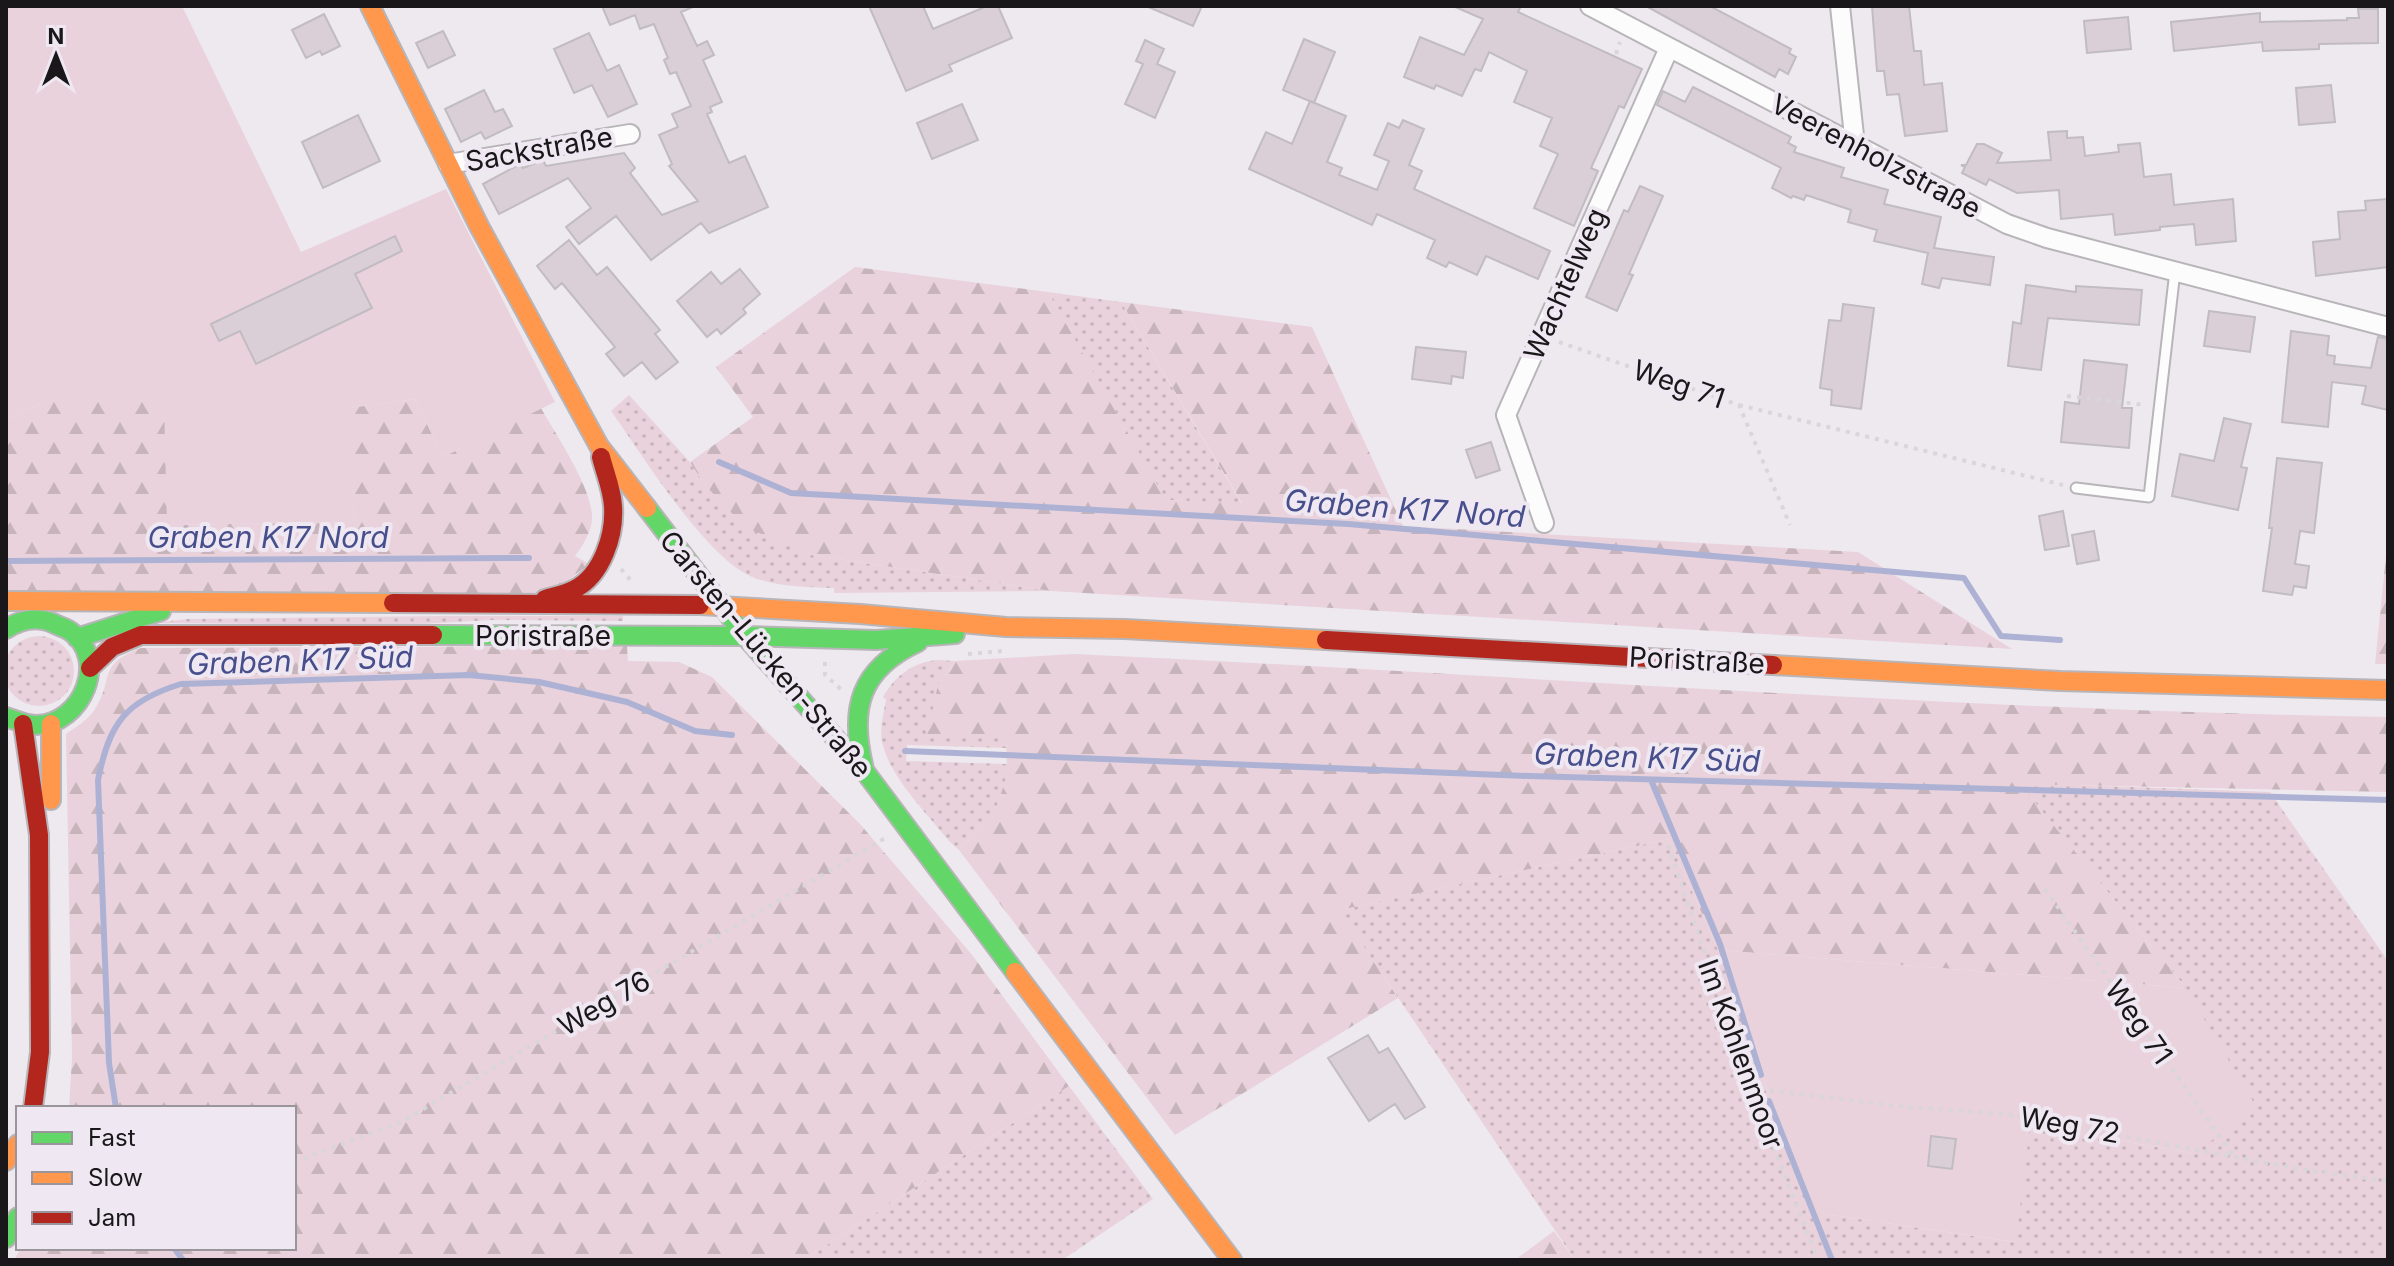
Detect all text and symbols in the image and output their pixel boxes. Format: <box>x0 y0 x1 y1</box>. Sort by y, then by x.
north arrow <box>16 16 96 96</box>
text: N <box>48 23 64 49</box>
street label: Veerenholzstraße <box>1765 86 1987 226</box>
street label: Sackstraße <box>463 119 615 179</box>
street label: Wachtelweg <box>1516 203 1614 365</box>
street label: Weg 71 <box>1629 352 1729 416</box>
water label: Graben K17 Nord <box>1284 482 1527 534</box>
water label: Graben K17 Nord <box>147 519 389 555</box>
street label: Carsten-Lücken-Straße <box>653 524 879 784</box>
street label: Poristraße <box>475 619 611 653</box>
water label: Graben K17 Süd <box>186 638 414 682</box>
street label: Poristraße <box>1628 639 1766 681</box>
water label: Graben K17 Süd <box>1533 735 1761 779</box>
street label: Im Kohlenmoor <box>1691 955 1791 1153</box>
street label: Weg 76 <box>552 963 656 1043</box>
street label: Weg 71 <box>2098 973 2180 1071</box>
street label: Weg 72 <box>2018 1100 2122 1150</box>
legend <box>16 1106 296 1250</box>
text: Fast <box>88 1123 136 1152</box>
text: Slow <box>88 1163 143 1192</box>
text: Jam <box>88 1203 136 1232</box>

